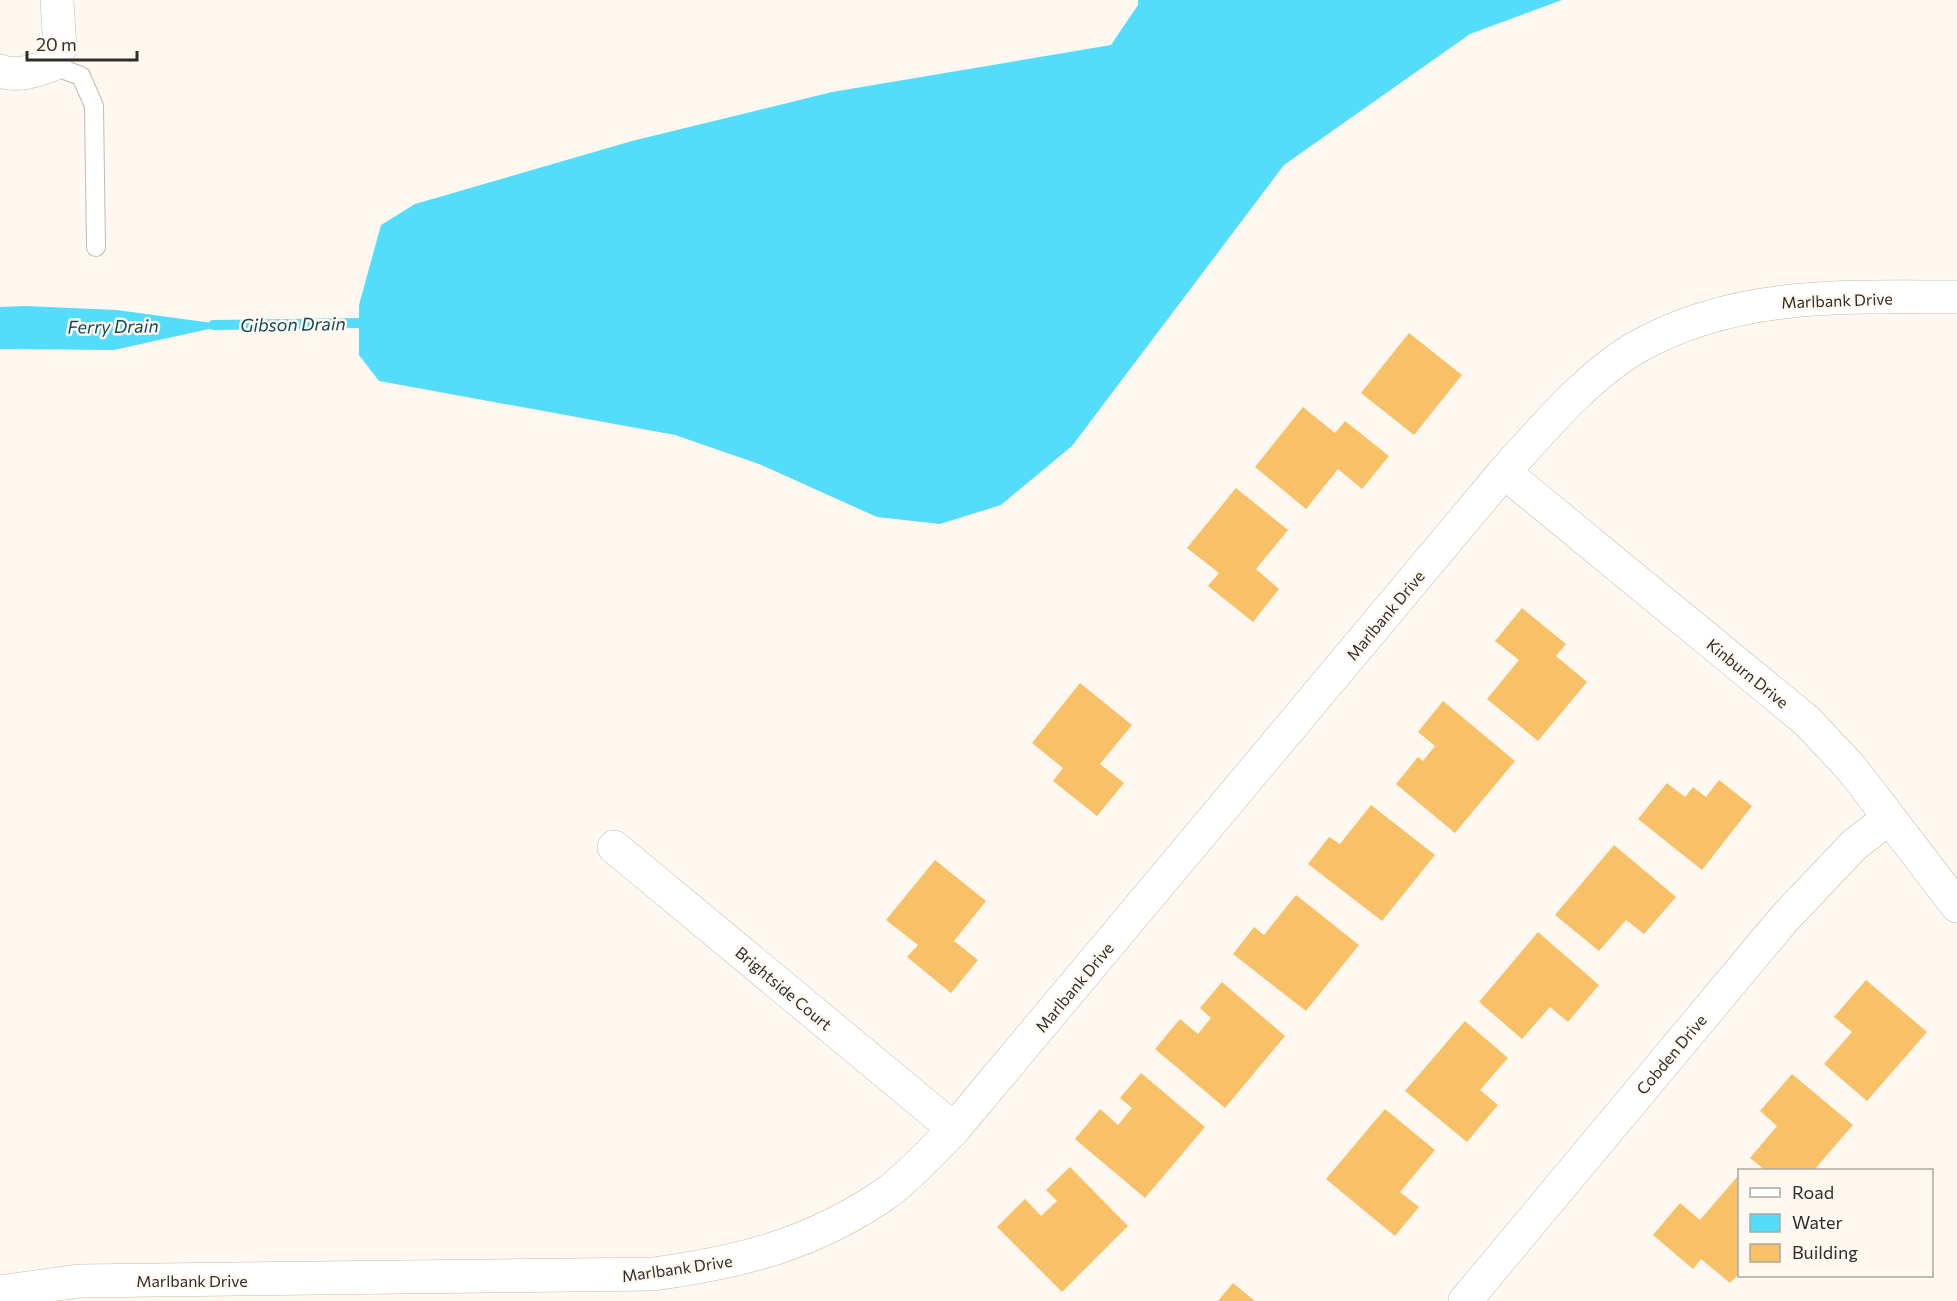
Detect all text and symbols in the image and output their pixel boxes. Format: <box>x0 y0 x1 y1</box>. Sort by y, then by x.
scale bar <box>27 24 136 62</box>
text: 20 m <box>36 33 77 55</box>
street label: Marlbank Drive <box>1781 289 1893 311</box>
water label: Gibson Drain <box>240 312 346 336</box>
water label: Ferry Drain <box>67 314 159 338</box>
street label: Marlbank Drive <box>1342 566 1428 664</box>
street label: Kinburn Drive <box>1703 634 1793 712</box>
street label: Marlbank Drive <box>1031 938 1117 1036</box>
street label: Brightside Court <box>732 942 836 1034</box>
street label: Cobden Drive <box>1632 1010 1710 1098</box>
legend <box>1738 1169 1933 1277</box>
text: Road <box>1792 1181 1834 1203</box>
text: Water <box>1792 1211 1843 1233</box>
text: Building <box>1792 1241 1858 1263</box>
street label: Marlbank Drive <box>621 1251 733 1285</box>
street label: Marlbank Drive <box>136 1271 248 1290</box>

